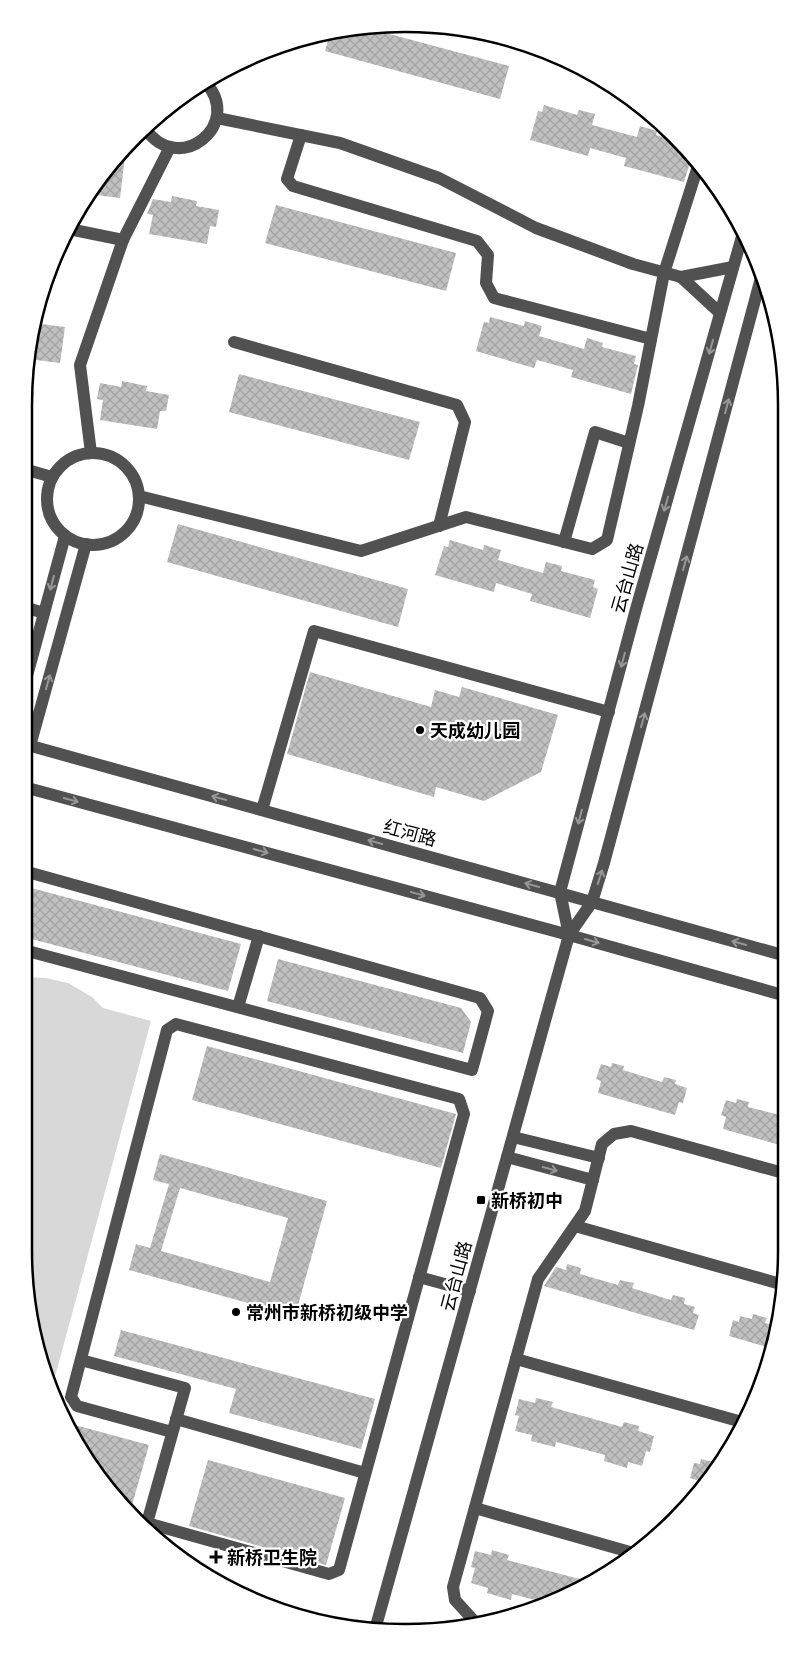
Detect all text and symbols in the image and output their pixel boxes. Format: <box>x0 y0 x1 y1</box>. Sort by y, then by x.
one-way arrow <box>705 339 715 355</box>
one-way arrow <box>722 399 732 415</box>
one-way arrow <box>661 495 671 511</box>
street label: 云台山路 <box>604 540 650 616</box>
one-way arrow <box>680 556 690 572</box>
one-way arrow <box>47 574 57 590</box>
one-way arrow <box>618 652 627 668</box>
one-way arrow <box>43 675 53 691</box>
one-way arrow <box>638 713 648 729</box>
place label: 天成幼儿园 <box>430 717 520 744</box>
marker: 天成幼儿园 <box>414 724 426 736</box>
one-way arrow <box>211 793 227 803</box>
one-way arrow <box>62 795 78 805</box>
one-way arrow <box>575 809 585 825</box>
street label: 红河路 <box>380 813 440 853</box>
one-way arrow <box>368 836 384 846</box>
one-way arrow <box>253 847 269 857</box>
one-way arrow <box>595 869 605 885</box>
one-way arrow <box>525 879 541 889</box>
one-way arrow <box>410 890 426 899</box>
one-way arrow <box>583 937 599 947</box>
one-way arrow <box>732 937 748 947</box>
one-way arrow <box>542 1164 558 1174</box>
place label: 新桥初中 <box>491 1187 563 1214</box>
marker: 新桥初中 <box>475 1194 487 1206</box>
street label: 云台山路 <box>434 1238 478 1314</box>
place label: 常州市新桥初级中学 <box>246 1299 408 1326</box>
marker: 常州市新桥初级中学 <box>230 1306 242 1318</box>
place label: 新桥卫生院 <box>227 1544 317 1571</box>
marker: 新桥卫生院 <box>209 1550 223 1564</box>

